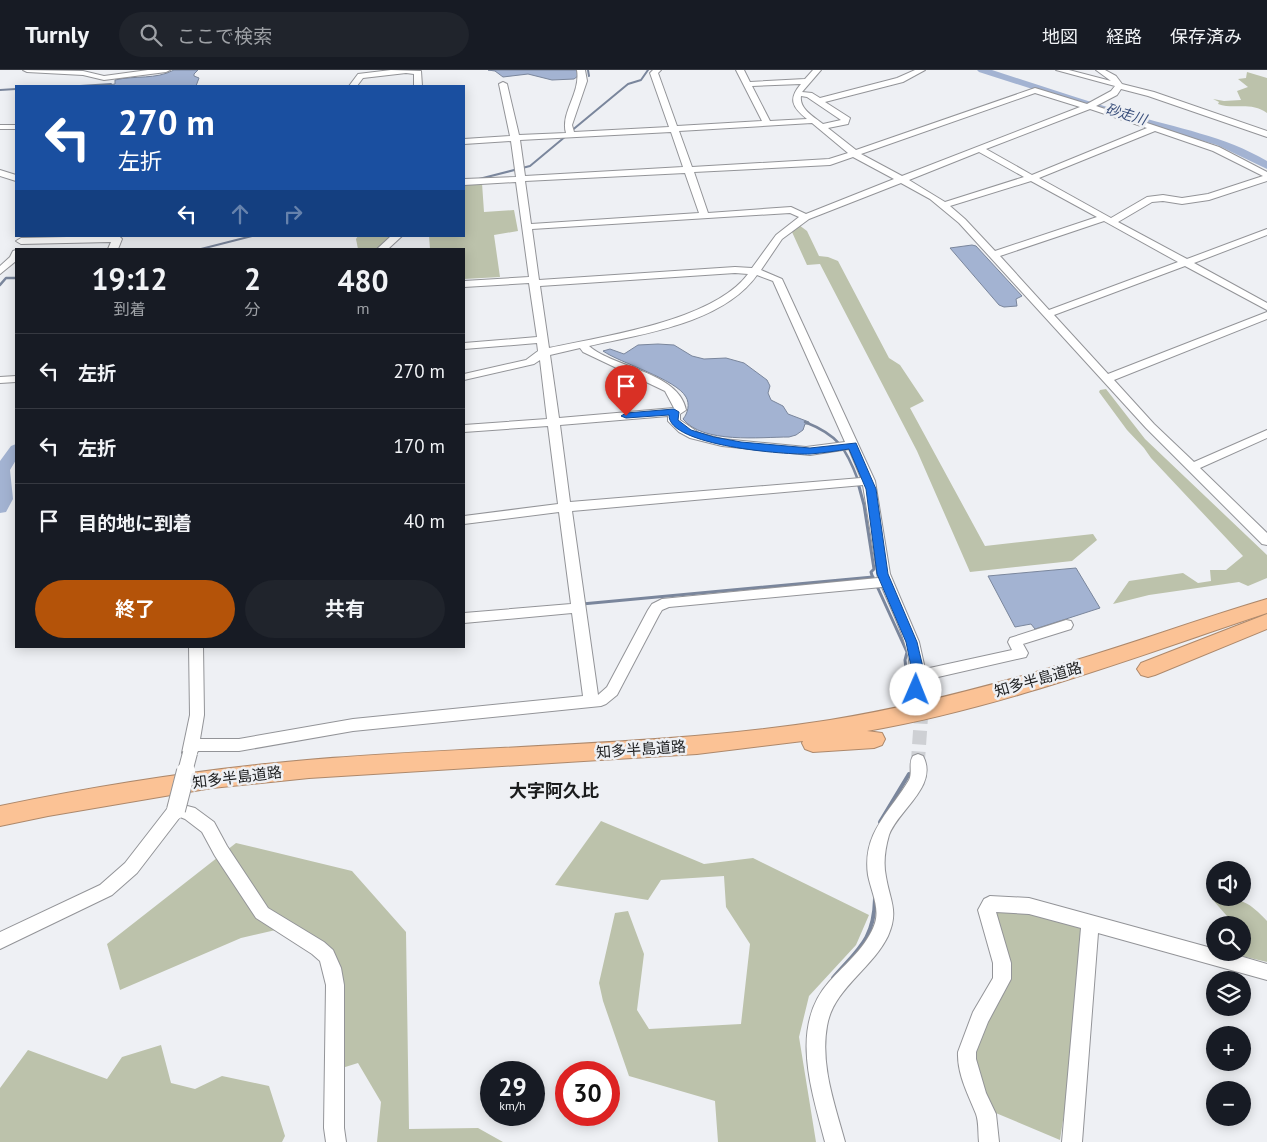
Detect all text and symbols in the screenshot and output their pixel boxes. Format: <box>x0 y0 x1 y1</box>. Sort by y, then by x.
search box <box>119 12 469 57</box>
text: Turnly <box>25 19 89 50</box>
icon: search <box>137 21 165 49</box>
text: ここで検索 <box>177 24 272 48</box>
text: 地図 <box>1042 25 1078 48</box>
text: 経路 <box>1106 25 1142 48</box>
text: 保存済み <box>1170 25 1242 48</box>
text: 270 m <box>118 99 215 145</box>
water label: 砂走川 <box>1103 99 1151 129</box>
icon: left <box>35 105 100 170</box>
text: 左折 <box>118 147 162 175</box>
icon: left <box>173 200 201 228</box>
icon: ahead <box>226 200 254 228</box>
icon: right <box>279 200 307 228</box>
text: 19:12 <box>91 259 168 298</box>
text: 2 <box>244 259 261 298</box>
text: 480 <box>338 261 389 300</box>
text: m <box>357 298 370 318</box>
text: 到着 <box>114 299 146 319</box>
text: 分 <box>245 299 261 319</box>
icon: left <box>35 357 63 385</box>
text: 270 m <box>393 359 445 383</box>
text: 左折 <box>78 361 116 385</box>
pin <box>605 365 647 416</box>
icon: arrive <box>612 372 640 400</box>
icon: left <box>35 432 63 460</box>
text: 170 m <box>393 434 445 458</box>
text: 左折 <box>78 436 116 460</box>
icon: arrive <box>35 507 63 535</box>
text: 40 m <box>404 509 445 533</box>
text: 目的地に到着 <box>78 511 192 535</box>
button: 終了 <box>35 580 235 638</box>
button: 共有 <box>245 580 445 638</box>
street label: 知多半島道路 <box>992 657 1084 701</box>
position arrow <box>889 663 941 715</box>
street label: 知多半島道路 <box>595 736 687 762</box>
street label: 知多半島道路 <box>191 762 283 792</box>
district label: 大字阿久比 <box>509 779 599 802</box>
map controls <box>1206 861 1251 1126</box>
button: sound <box>1206 861 1251 906</box>
button: search <box>1206 916 1251 961</box>
button: layers <box>1206 971 1251 1016</box>
button: + <box>1206 1026 1251 1071</box>
speed limit sign: 30 <box>555 1061 620 1126</box>
text: 29 <box>498 1071 527 1103</box>
button: − <box>1206 1081 1251 1126</box>
text: km/h <box>499 1098 526 1113</box>

